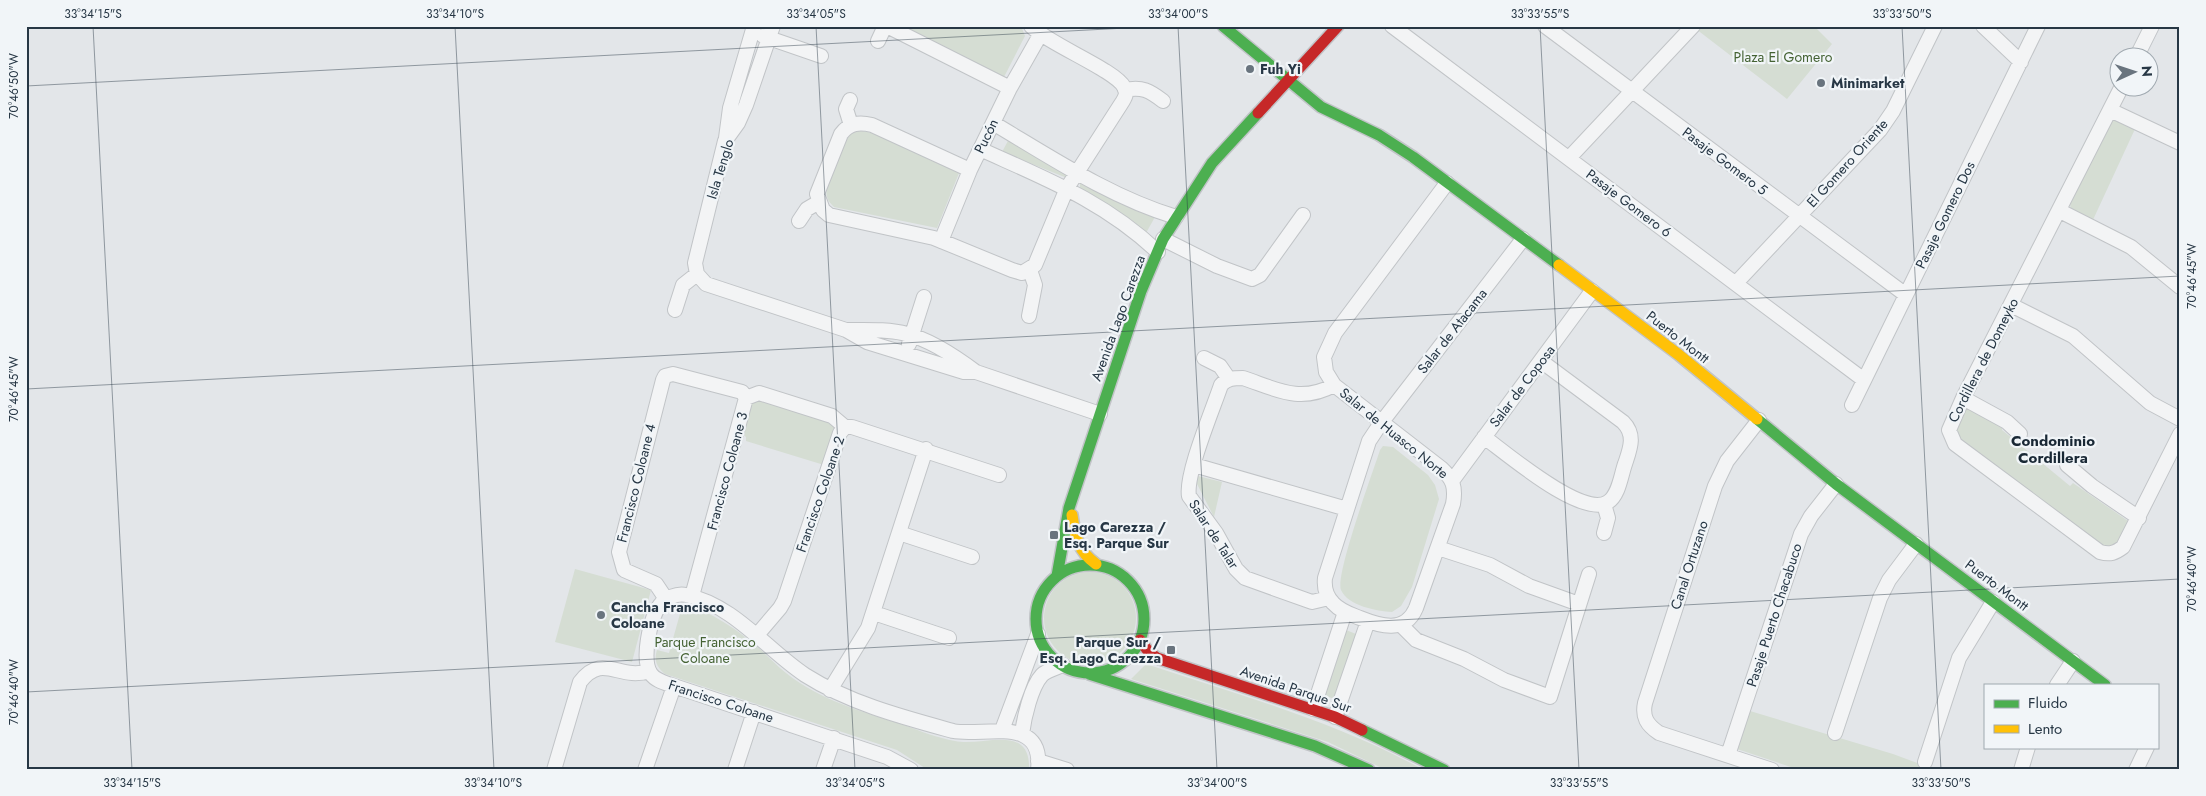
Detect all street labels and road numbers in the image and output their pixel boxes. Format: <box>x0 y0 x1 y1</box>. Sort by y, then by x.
street label: El Gomero Oriente <box>1802 114 1892 212</box>
street label: Pucón <box>969 115 1003 157</box>
street label: Pasaje Gomero 5 <box>1678 122 1772 200</box>
street label: Isla Tenglo <box>701 136 739 201</box>
street label: Pasaje Gomero Dos <box>1910 158 1980 272</box>
street label: Pasaje Gomero 6 <box>1582 164 1676 242</box>
street label: Avenida Lago Carezza <box>1086 252 1150 384</box>
street label: Salar de Atacama <box>1412 284 1492 378</box>
street label: Cordillera de Domeyko <box>1943 294 2023 426</box>
street label: Puerto Montt <box>1642 306 1714 368</box>
street label: Salar de Coposa <box>1485 341 1559 431</box>
street label: Salar de Huasco Norte <box>1335 383 1453 483</box>
street label: Francisco Coloane 3 <box>702 409 752 532</box>
street label: Francisco Coloane 4 <box>612 421 660 545</box>
street label: Francisco Coloane 2 <box>791 433 849 555</box>
street label: Salar de Talar <box>1184 495 1244 573</box>
street label: Canal Ortuzano <box>1665 518 1713 612</box>
street label: Pasaje Puerto Chacabuco <box>1741 540 1807 689</box>
street label: Puerto Montt <box>1961 554 2033 616</box>
street label: Avenida Parque Sur <box>1238 661 1355 718</box>
street label: Francisco Coloane <box>666 675 776 727</box>

